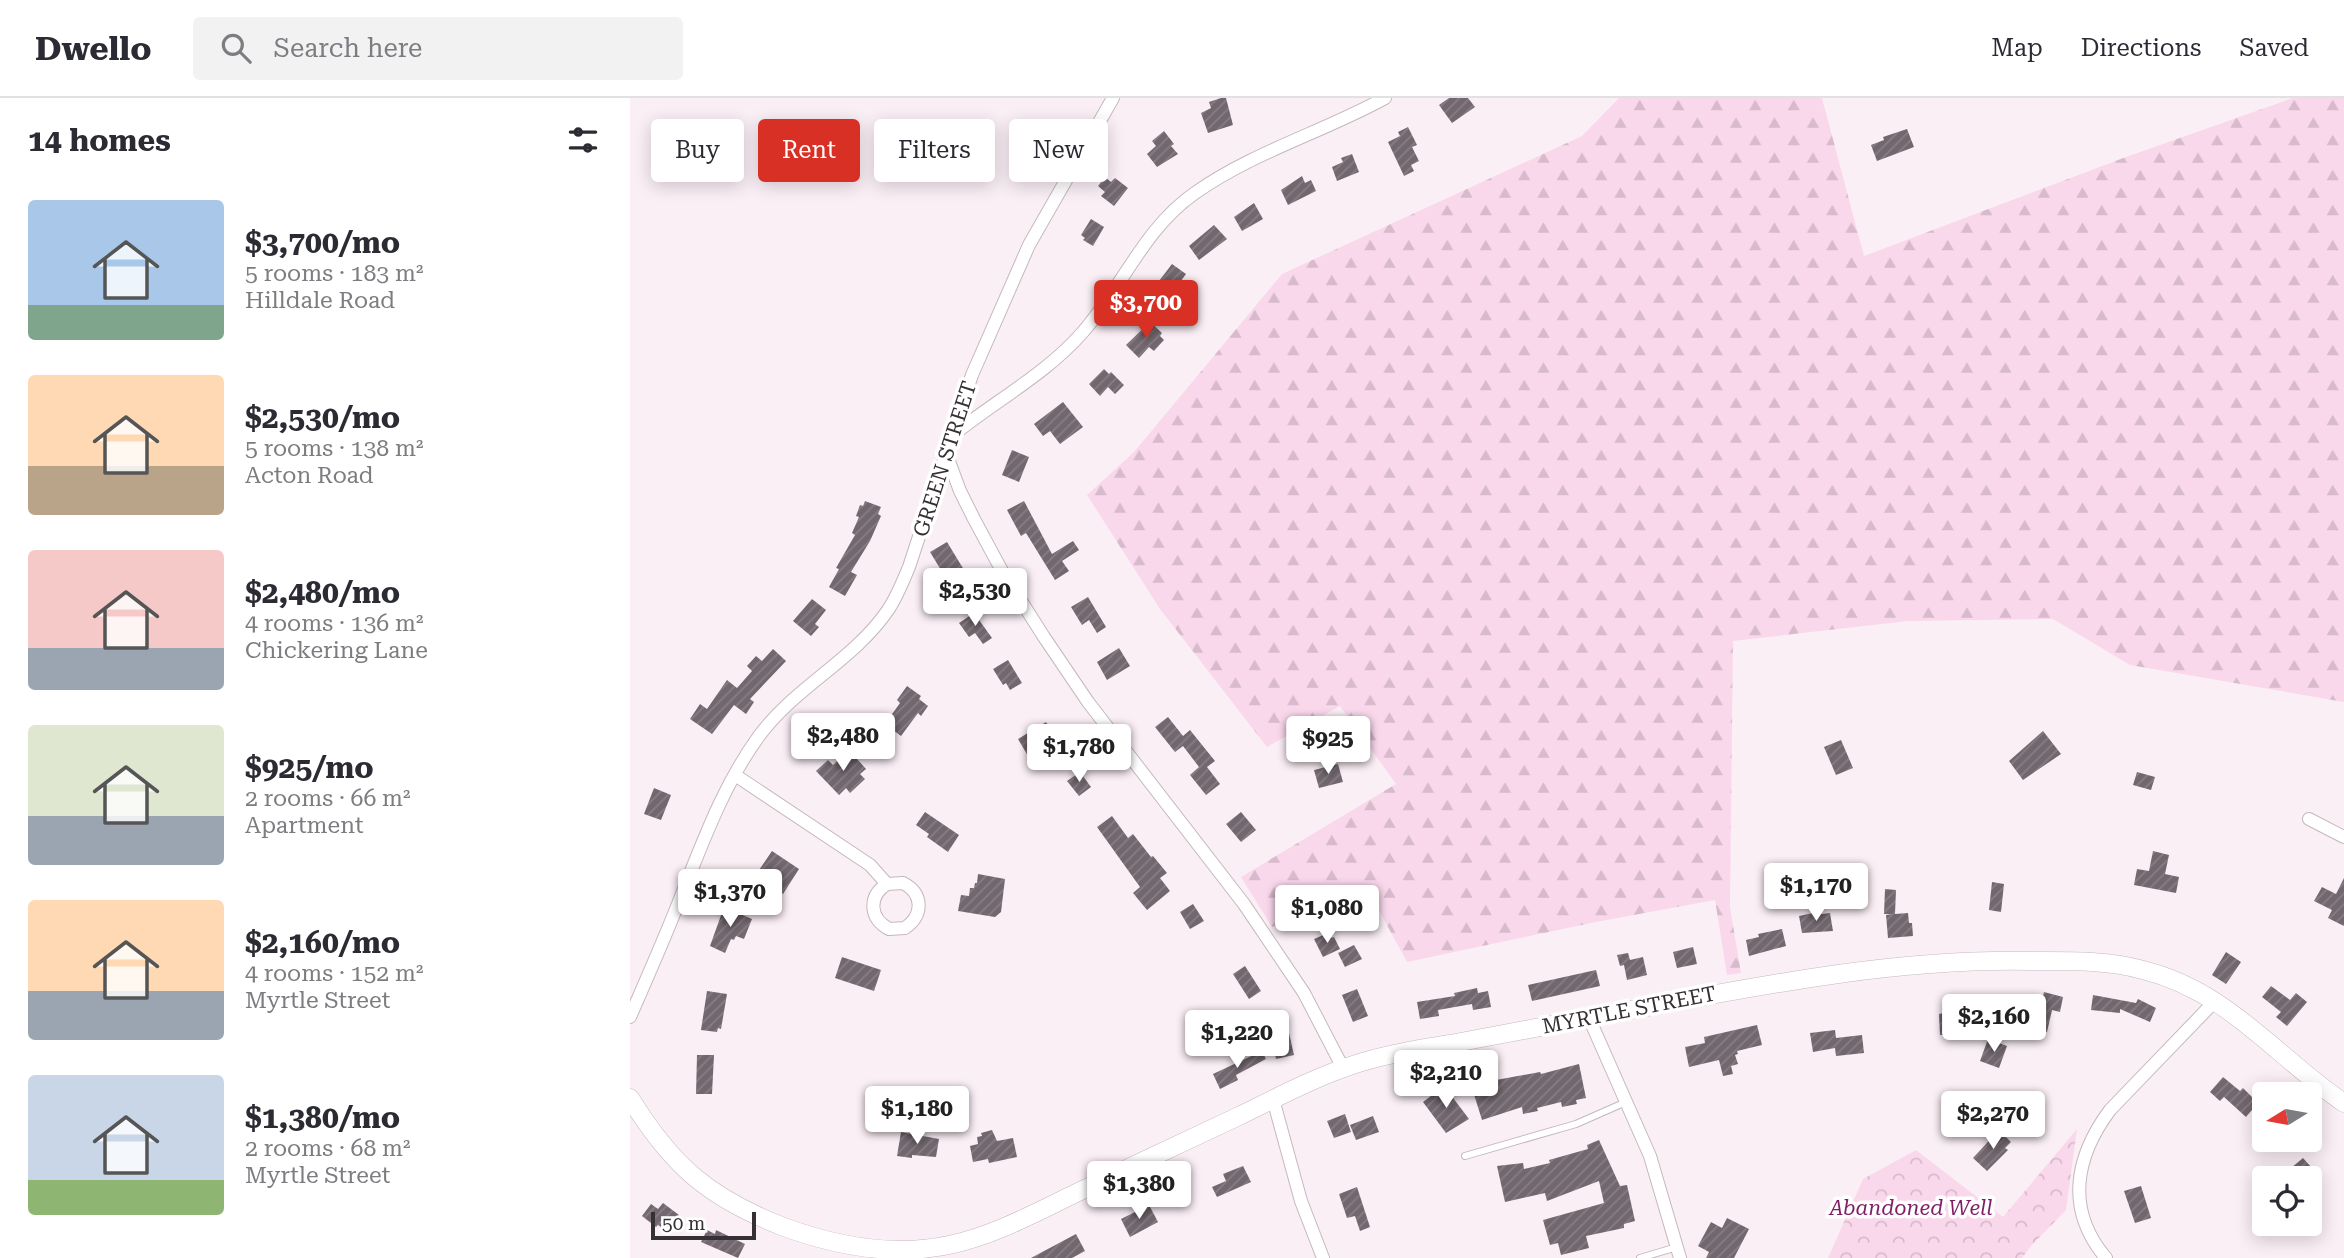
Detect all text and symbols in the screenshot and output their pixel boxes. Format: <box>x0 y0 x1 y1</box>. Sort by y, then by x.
search box <box>193 17 683 80</box>
text: Dwello <box>35 29 151 68</box>
icon: search <box>217 29 255 67</box>
text: Search here <box>273 33 422 63</box>
text: Map <box>1991 34 2043 62</box>
text: Directions <box>2081 34 2201 62</box>
text: Saved <box>2239 34 2309 62</box>
chip: Buy <box>651 119 744 182</box>
chip: Rent <box>758 119 860 182</box>
chip: Filters <box>874 119 995 182</box>
chip: New <box>1009 119 1108 182</box>
icon: filters <box>564 121 602 159</box>
text: 14 homes <box>28 123 171 158</box>
text: $3,700/mo <box>245 225 400 260</box>
icon: home <box>84 228 168 312</box>
text: 5 rooms · 183 m² <box>245 260 423 287</box>
pin: $3,700 <box>1089 280 1203 340</box>
text: Hilldale Road <box>245 287 395 314</box>
text: $3,700 <box>1110 289 1182 316</box>
street label: GREEN STREET <box>909 378 981 540</box>
text: $2,530/mo <box>245 400 400 435</box>
icon: home <box>84 403 168 487</box>
text: 5 rooms · 138 m² <box>245 435 423 462</box>
text: Acton Road <box>245 462 374 489</box>
pin: $2,530 <box>918 568 1032 628</box>
text: $2,480/mo <box>245 575 400 610</box>
text: $2,530 <box>939 577 1011 604</box>
icon: home <box>84 578 168 662</box>
text: 4 rooms · 136 m² <box>245 610 423 637</box>
text: Chickering Lane <box>245 637 428 664</box>
pin: $2,480 <box>786 714 900 773</box>
pin: $925 <box>1287 716 1369 776</box>
text: $2,480 <box>807 722 879 749</box>
pin: $1,780 <box>1022 724 1136 784</box>
text: $925 <box>1302 725 1354 752</box>
text: $1,780 <box>1043 733 1115 760</box>
text: $925/mo <box>245 750 374 785</box>
icon: home <box>84 753 168 837</box>
text: 2 rooms · 66 m² <box>245 785 411 812</box>
text: Apartment <box>245 812 364 839</box>
pin: $1,170 <box>1759 864 1873 923</box>
pin: $1,370 <box>673 870 787 929</box>
text: $1,170 <box>1780 872 1852 899</box>
text: $1,370 <box>694 878 766 905</box>
pin: $1,080 <box>1270 886 1384 945</box>
text: $1,080 <box>1291 894 1363 921</box>
text: $2,160/mo <box>245 925 400 960</box>
icon: home <box>84 928 168 1012</box>
text: 4 rooms · 152 m² <box>245 960 423 987</box>
street label: MYRTLE STREET <box>1540 981 1718 1039</box>
text: Myrtle Street <box>245 987 390 1014</box>
pin: $2,160 <box>1937 995 2051 1054</box>
text: $2,160 <box>1958 1003 2030 1030</box>
pin: $1,220 <box>1180 1010 1294 1070</box>
text: $1,220 <box>1201 1019 1273 1046</box>
pin: $2,210 <box>1389 1051 1503 1110</box>
text: $2,210 <box>1410 1059 1482 1086</box>
north arrow <box>2252 1082 2322 1152</box>
map controls <box>2252 1082 2322 1236</box>
pin: $1,180 <box>860 1086 974 1146</box>
pin: $2,270 <box>1936 1091 2050 1151</box>
text: $1,180 <box>881 1095 953 1122</box>
text: $1,380/mo <box>245 1100 400 1135</box>
text: $2,270 <box>1957 1100 2029 1127</box>
icon: home <box>84 1103 168 1187</box>
text: 2 rooms · 68 m² <box>245 1135 411 1162</box>
text: Myrtle Street <box>245 1162 390 1189</box>
pin: $1,380 <box>1082 1162 1196 1221</box>
button: locate <box>2252 1166 2322 1236</box>
text: $1,380 <box>1103 1170 1175 1197</box>
park label: Abandoned Well <box>1827 1196 1993 1220</box>
scale bar <box>651 1209 756 1241</box>
text: 50 m <box>662 1212 705 1235</box>

